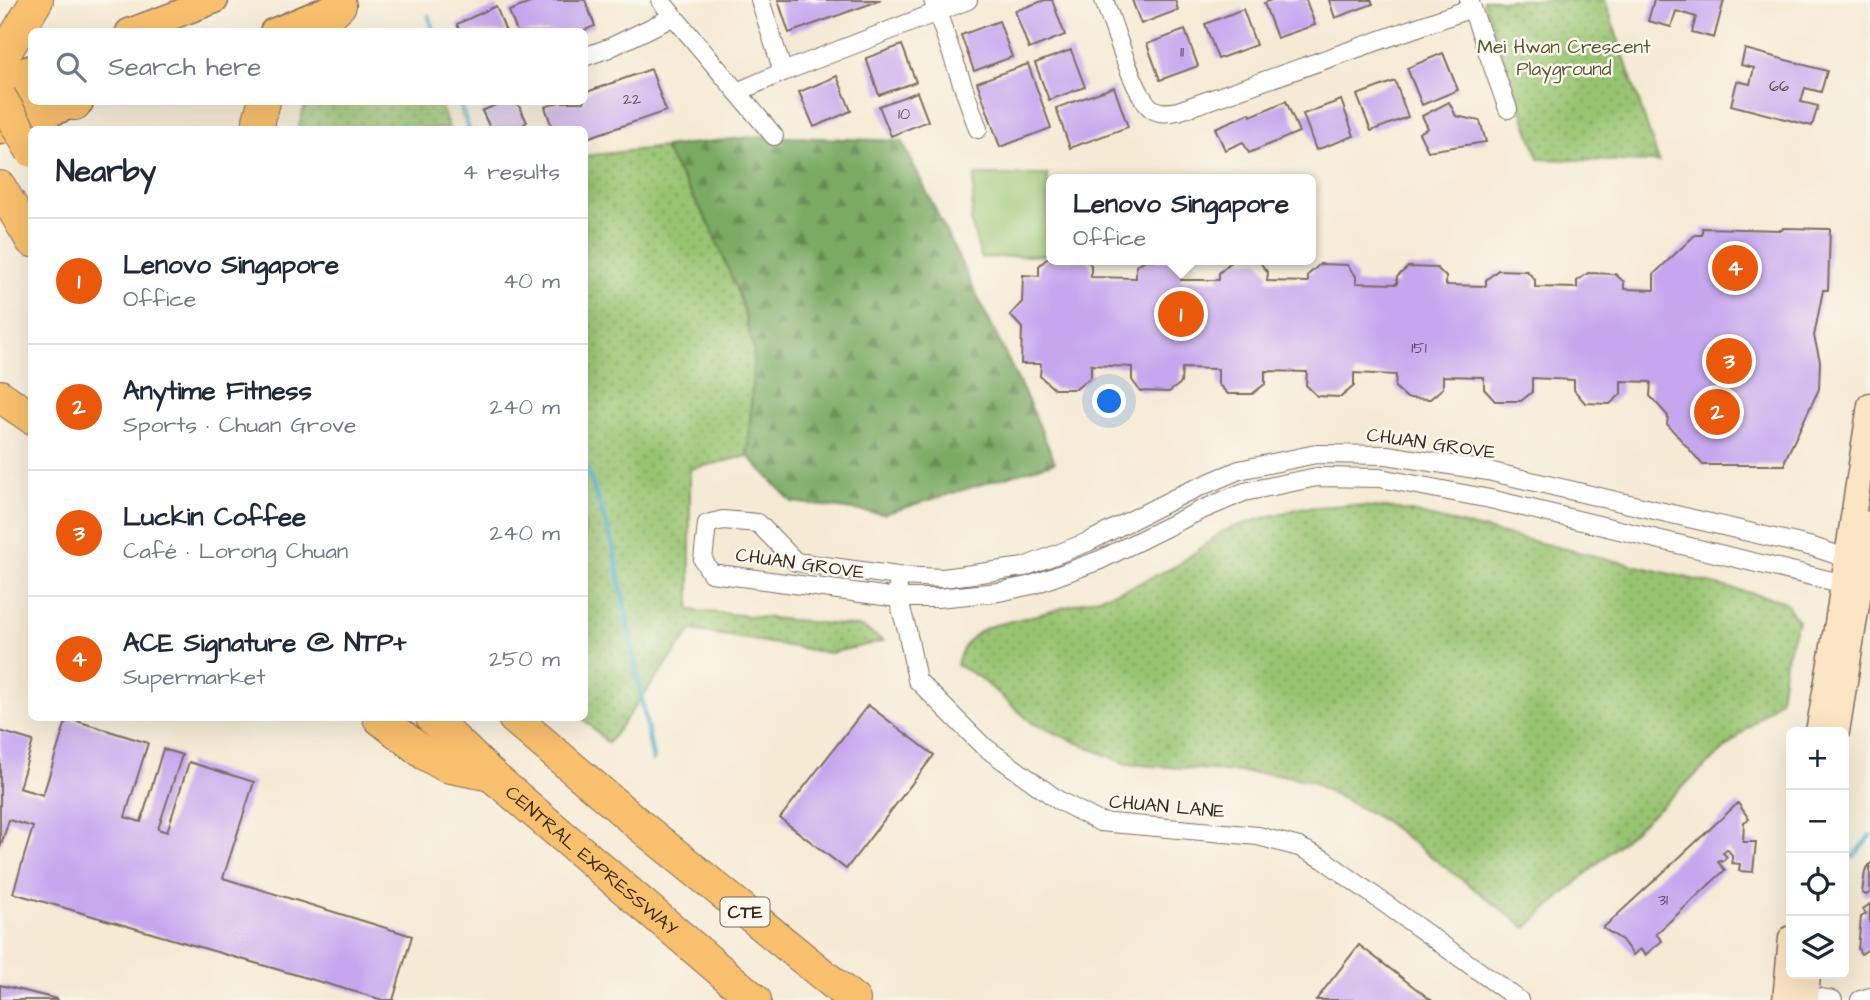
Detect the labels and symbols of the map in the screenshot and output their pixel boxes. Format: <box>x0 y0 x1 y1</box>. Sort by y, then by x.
park label: Mei Hwan Crescent Playground <box>1477 34 1651 84</box>
house number: 11 <box>1180 41 1184 63</box>
house number: 66 <box>1769 75 1789 97</box>
house number: 22 <box>623 88 641 110</box>
house number: 10 <box>898 103 910 125</box>
pin: 4 <box>1712 242 1758 294</box>
pin: 1 <box>1158 288 1204 340</box>
pin: 3 <box>1706 335 1752 387</box>
house number: 151 <box>1411 337 1427 359</box>
your location <box>1092 384 1126 418</box>
pin: 2 <box>1694 386 1740 438</box>
street label: CHUAN GROVE <box>1365 422 1497 466</box>
street label: CHUAN GROVE <box>734 542 866 586</box>
street label: CENTRAL EXPRESSWAY <box>499 779 684 942</box>
street label: CHUAN LANE <box>1108 789 1226 825</box>
house number: 31 <box>1658 889 1668 911</box>
road number: CTE <box>720 897 770 926</box>

